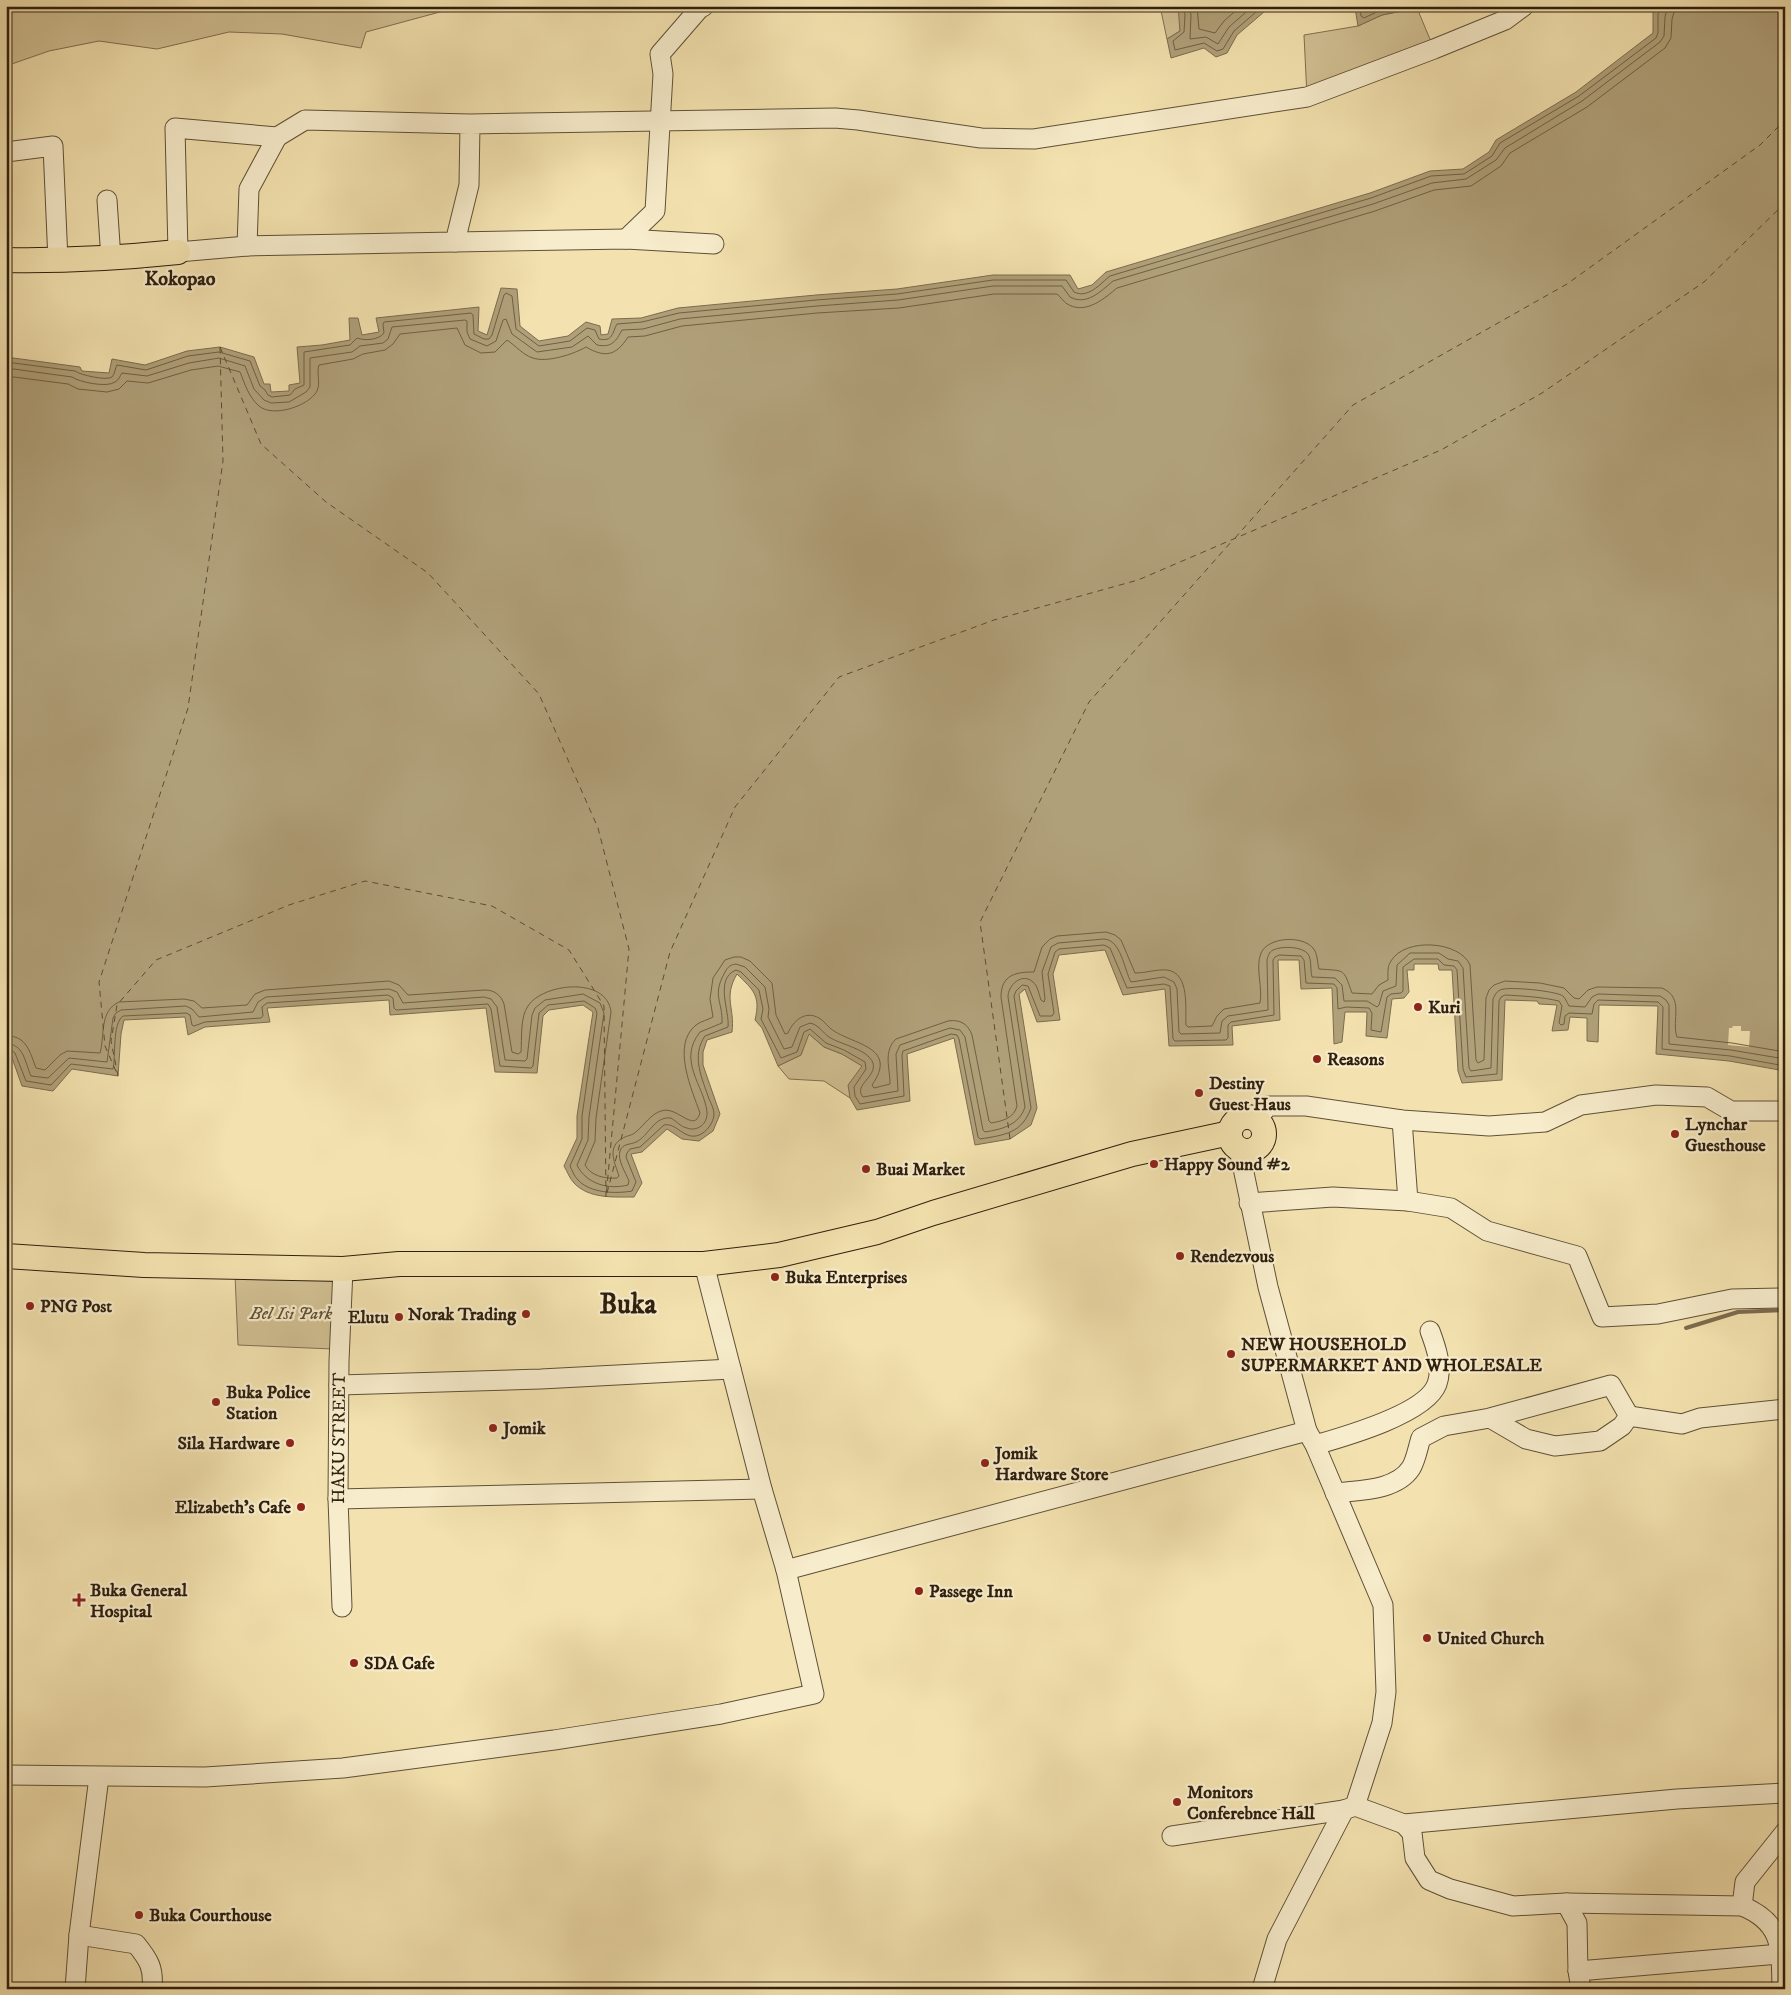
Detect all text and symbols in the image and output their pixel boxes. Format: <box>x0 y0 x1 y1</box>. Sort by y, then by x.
district label: Kokopao <box>144 267 216 292</box>
place label: Kuri <box>1428 997 1461 1019</box>
marker: Kuri <box>1412 1001 1424 1013</box>
place label: Reasons <box>1327 1049 1384 1071</box>
marker: Reasons <box>1311 1053 1323 1065</box>
place label: Destiny Guest Haus <box>1209 1073 1291 1116</box>
marker: Destiny Guest Haus <box>1193 1087 1205 1099</box>
place label: Lynchar Guesthouse <box>1685 1114 1766 1157</box>
marker: Lynchar Guesthouse <box>1669 1128 1681 1140</box>
place label: Happy Sound #2 <box>1164 1154 1291 1176</box>
marker: Happy Sound #2 <box>1148 1158 1160 1170</box>
place label: Buai Market <box>876 1159 965 1181</box>
marker: Buai Market <box>860 1163 872 1175</box>
place label: Rendezvous <box>1190 1246 1274 1268</box>
marker: Rendezvous <box>1174 1250 1186 1262</box>
place label: Buka Enterprises <box>785 1267 907 1289</box>
marker: Buka Enterprises <box>769 1271 781 1283</box>
district label: Buka <box>599 1287 658 1322</box>
place label: PNG Post <box>40 1296 112 1318</box>
marker: PNG Post <box>24 1300 36 1312</box>
park label: Bel Isi Park <box>249 1303 333 1325</box>
place label: Norak Trading <box>408 1304 517 1326</box>
place label: Elutu <box>348 1307 389 1329</box>
marker: Norak Trading <box>520 1308 532 1320</box>
marker: Elutu <box>393 1311 405 1323</box>
place label: NEW HOUSEHOLD SUPERMARKET AND WHOLESALE <box>1241 1334 1542 1377</box>
marker: NEW HOUSEHOLD SUPERMARKET AND WHOLESALE <box>1225 1348 1237 1360</box>
street label: HAKU STREET <box>328 1372 351 1504</box>
place label: Buka Police Station <box>226 1382 311 1425</box>
marker: Buka Police Station <box>210 1396 222 1408</box>
place label: Jomik <box>501 1418 547 1440</box>
marker: Jomik <box>487 1422 499 1434</box>
place label: Sila Hardware <box>177 1433 281 1455</box>
marker: Sila Hardware <box>284 1437 296 1449</box>
place label: Jomik Hardware Store <box>993 1443 1109 1486</box>
marker: Jomik Hardware Store <box>979 1457 991 1469</box>
place label: Elizabeth's Cafe <box>175 1497 292 1519</box>
marker: Elizabeth's Cafe <box>295 1501 307 1513</box>
place label: Buka General Hospital <box>90 1580 188 1623</box>
place label: Passege Inn <box>929 1581 1013 1603</box>
marker: Passege Inn <box>913 1585 925 1597</box>
marker: Buka General Hospital <box>72 1593 86 1607</box>
place label: United Church <box>1437 1628 1545 1650</box>
marker: United Church <box>1421 1632 1433 1644</box>
place label: SDA Cafe <box>364 1653 435 1675</box>
marker: SDA Cafe <box>348 1657 360 1669</box>
place label: Monitors Conferebnce Hall <box>1187 1782 1315 1825</box>
marker: Monitors Conferebnce Hall <box>1171 1796 1183 1808</box>
place label: Buka Courthouse <box>149 1905 272 1927</box>
marker: Buka Courthouse <box>133 1909 145 1921</box>

